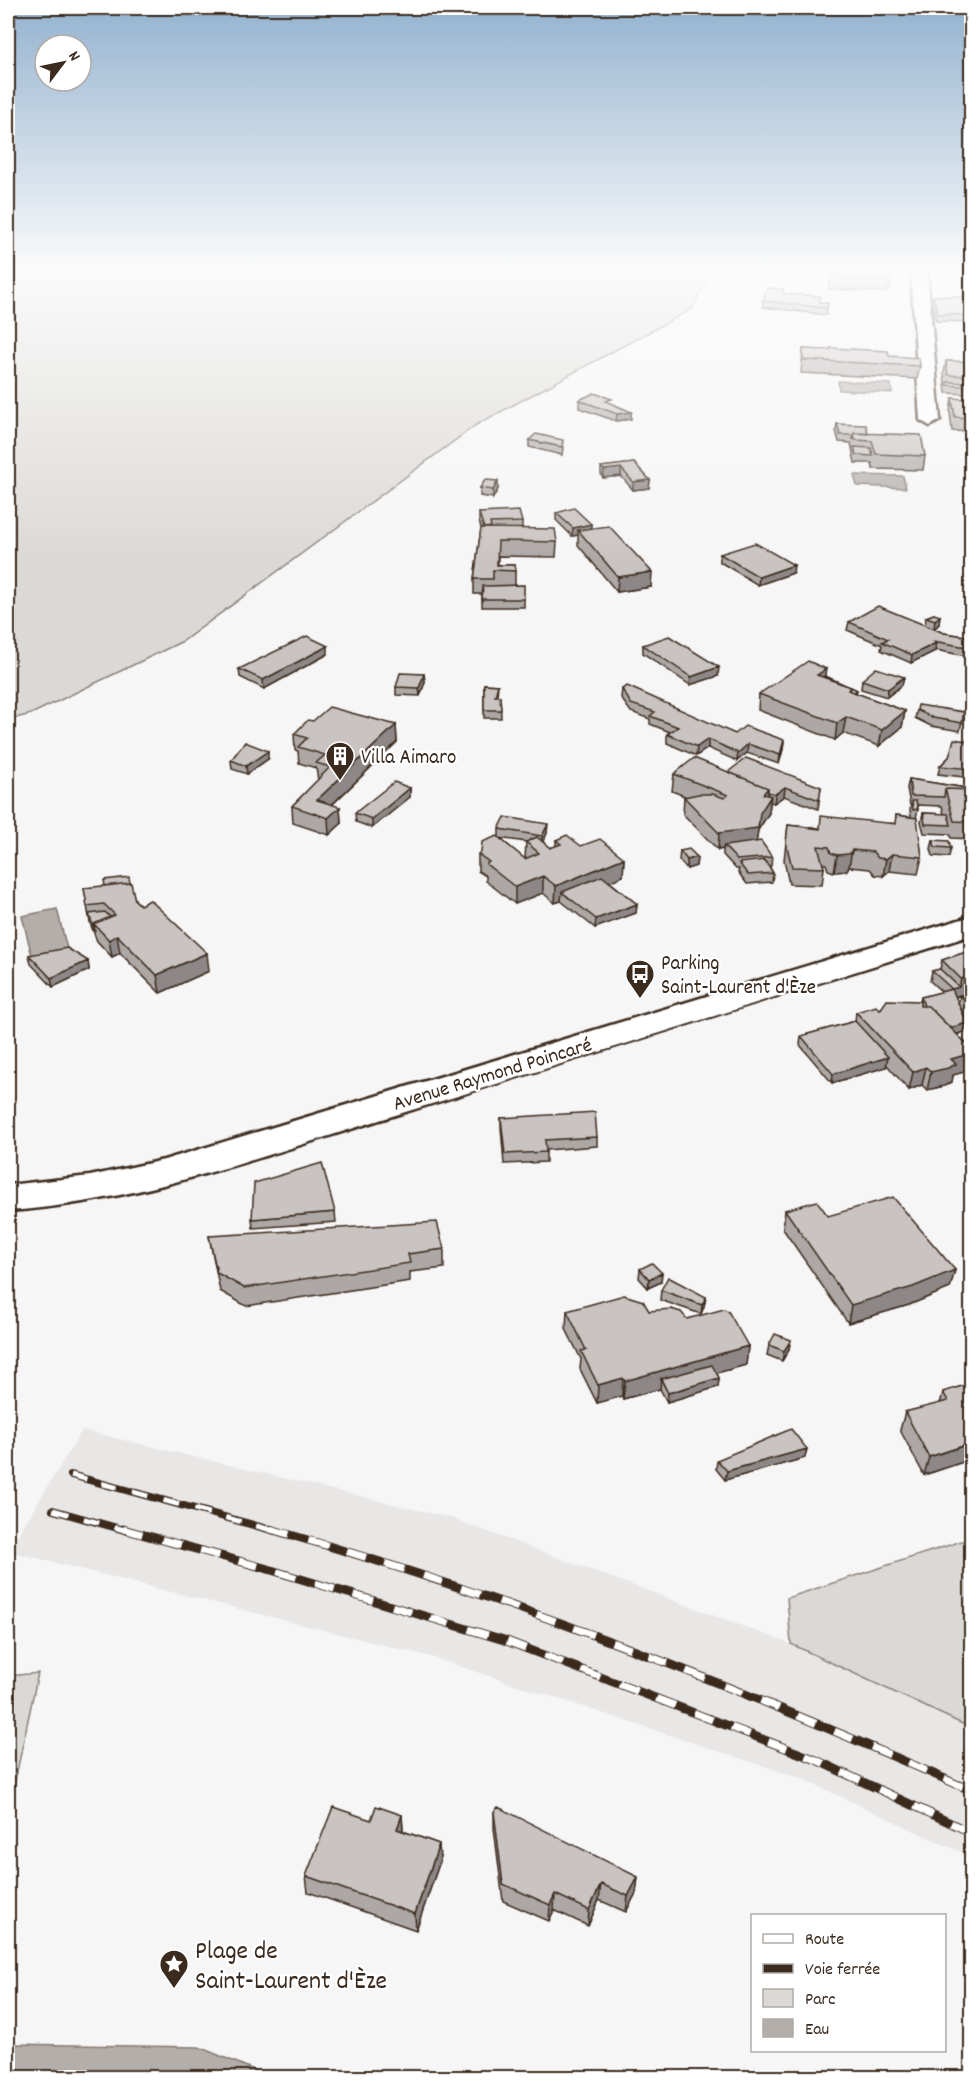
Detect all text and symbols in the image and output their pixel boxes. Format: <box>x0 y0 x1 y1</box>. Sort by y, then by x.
north arrow <box>33 33 93 93</box>
text: N <box>62 47 85 66</box>
building icon: Villa Aimaro <box>324 740 356 782</box>
place label: Villa Aimaro <box>361 744 456 774</box>
place label: Parking Saint-Laurent d'Èze <box>661 950 816 1004</box>
bus stop icon: Parking Saint-Laurent d'Èze <box>624 958 656 1000</box>
street label: Avenue Raymond Poincaré <box>390 1031 596 1120</box>
legend <box>751 1914 946 2052</box>
text: Route <box>805 1928 844 1953</box>
place label: Plage de Saint-Laurent d'Èze <box>195 1934 387 2001</box>
place icon: Plage de Saint-Laurent d'Èze <box>158 1948 190 1990</box>
text: Voie ferrée <box>805 1958 880 1983</box>
text: Parc <box>805 1988 836 2013</box>
text: Eau <box>805 2018 829 2043</box>

